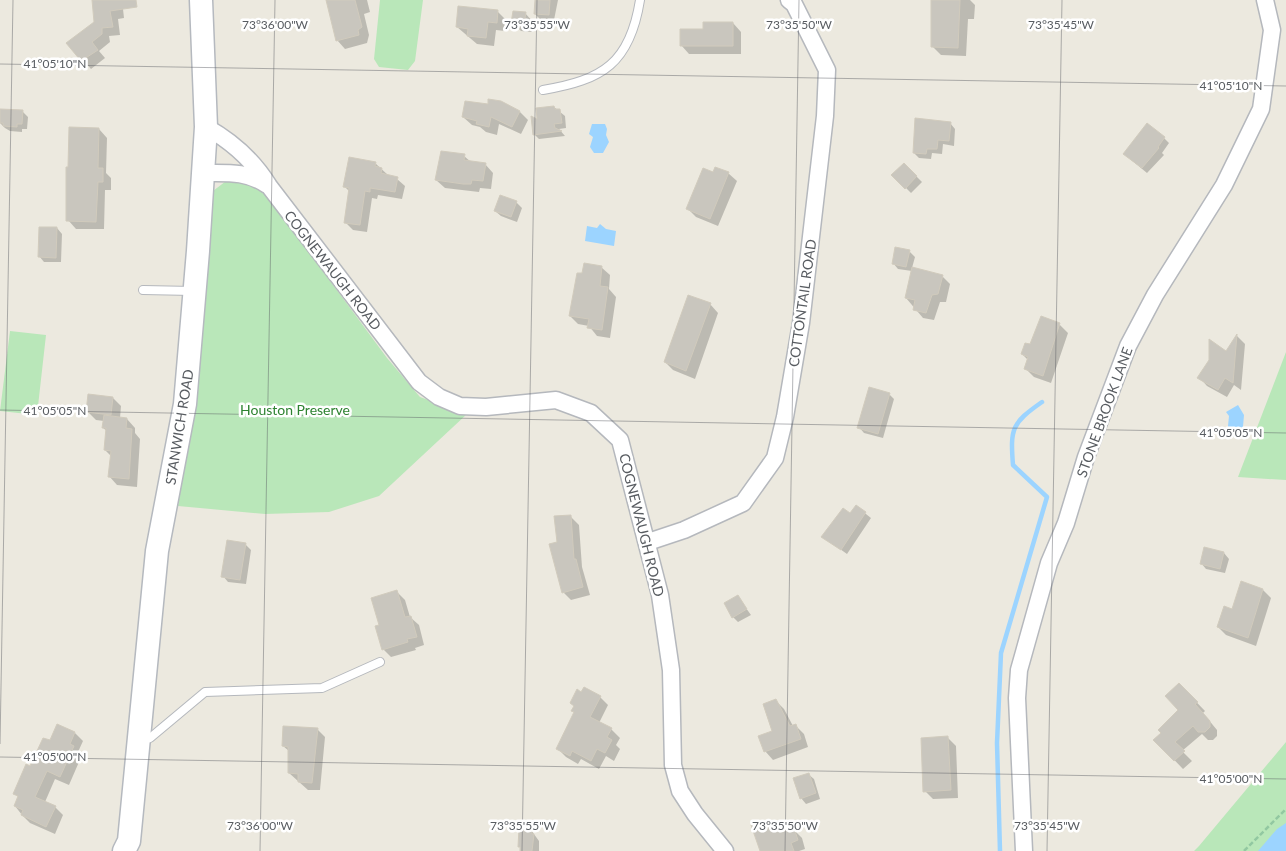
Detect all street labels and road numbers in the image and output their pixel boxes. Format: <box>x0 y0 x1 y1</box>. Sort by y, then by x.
street label: COGNEWAUGH ROAD <box>281 207 385 333</box>
street label: COTTONTAIL ROAD <box>785 238 819 368</box>
street label: STONE BROOK LANE <box>1073 345 1135 479</box>
street label: STANWICH ROAD <box>161 368 197 486</box>
street label: COGNEWAUGH ROAD <box>616 452 668 598</box>

